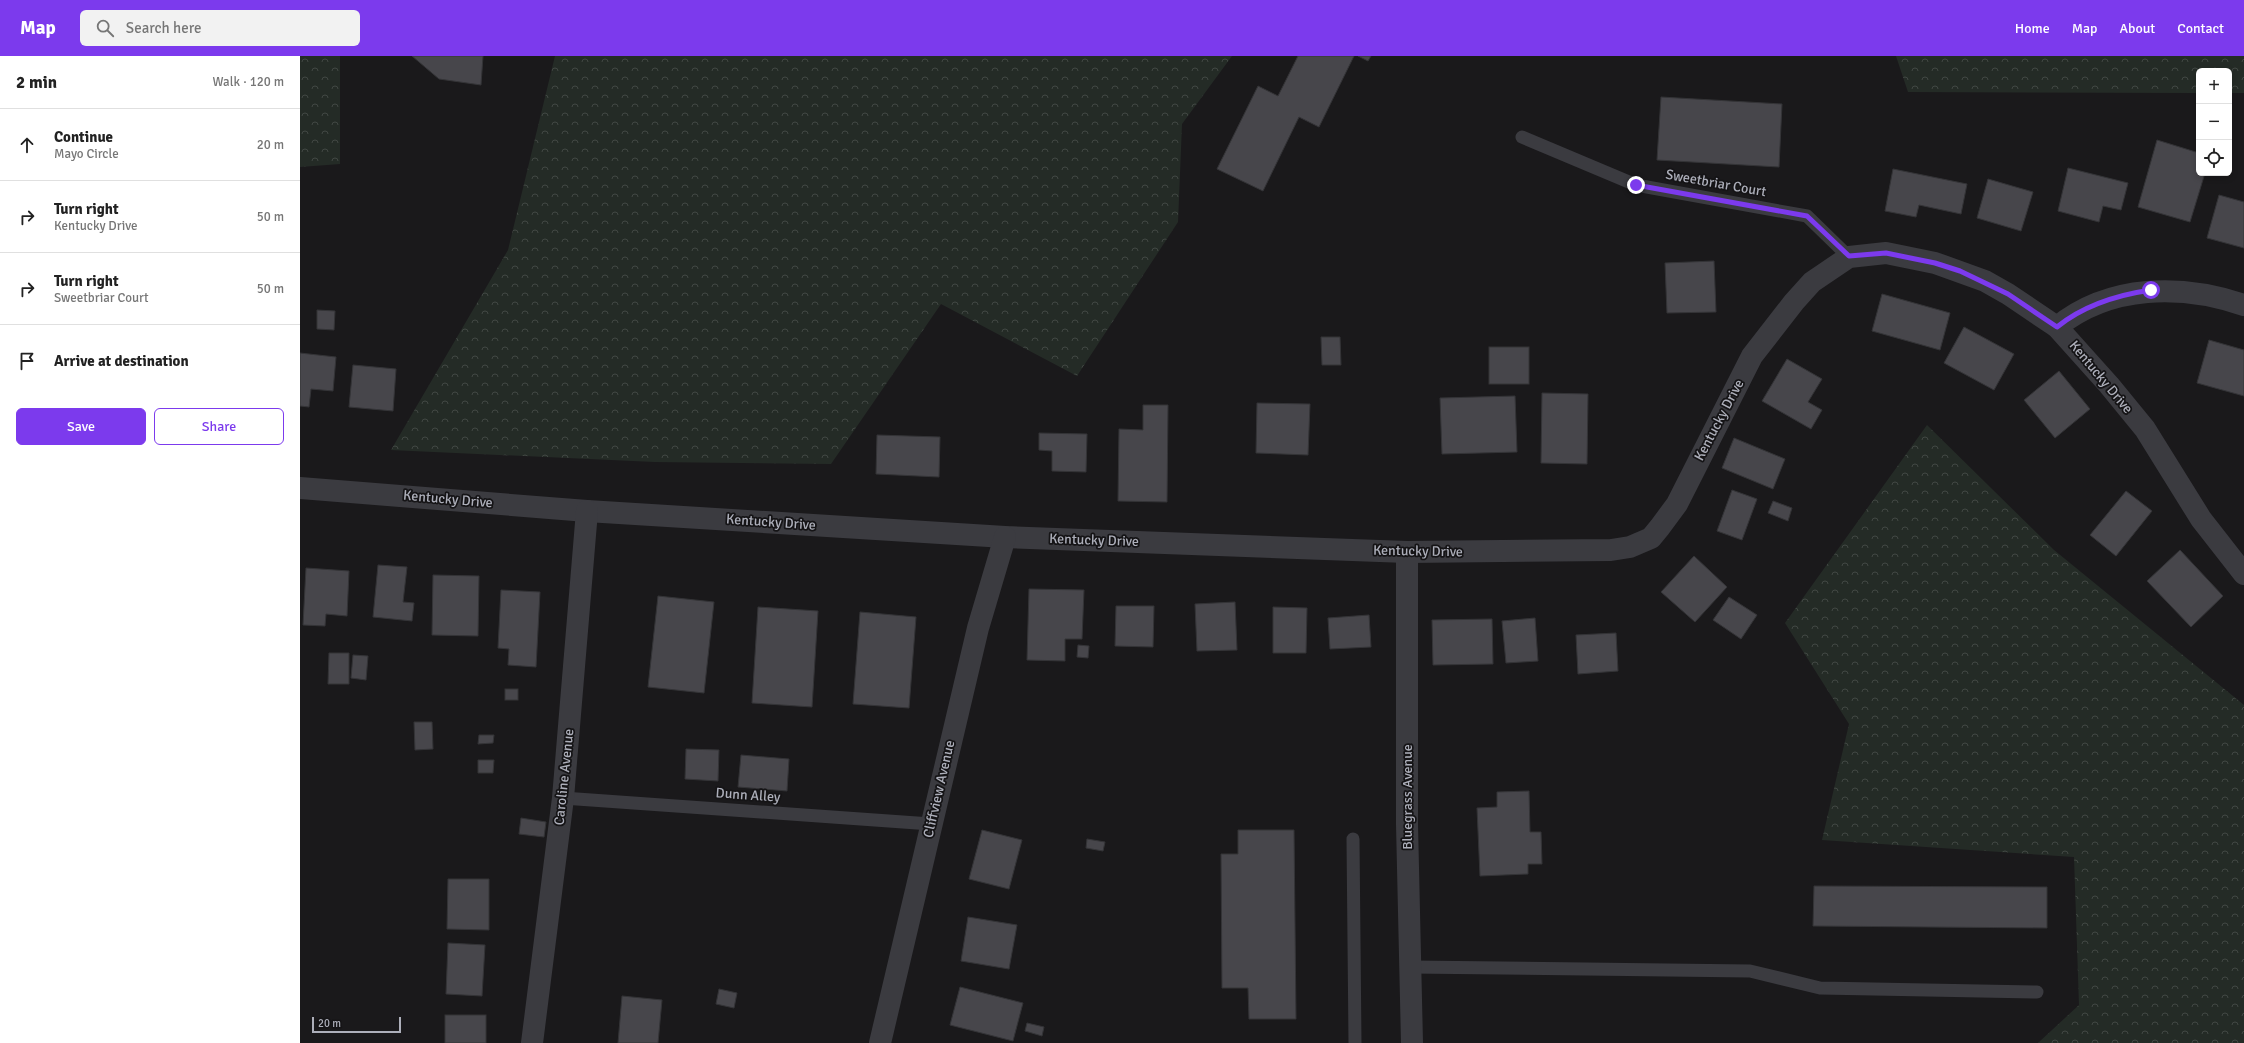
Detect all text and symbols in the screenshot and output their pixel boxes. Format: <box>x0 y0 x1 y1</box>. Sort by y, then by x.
search box <box>80 10 360 46</box>
text: Map <box>20 16 56 40</box>
icon: search <box>94 17 116 39</box>
text: Search here <box>126 19 201 37</box>
text: Home <box>2015 20 2050 37</box>
text: Map <box>2072 20 2097 37</box>
text: About <box>2119 20 2155 37</box>
text: Contact <box>2177 20 2224 37</box>
map controls <box>2196 68 2232 176</box>
button: + <box>2196 68 2232 104</box>
text: 2 min <box>16 72 57 93</box>
text: Walk · 120 m <box>213 74 284 90</box>
button: − <box>2196 104 2232 140</box>
text: Continue <box>54 128 113 146</box>
icon: ahead <box>16 134 38 156</box>
text: 20 m <box>257 137 284 153</box>
button: locate <box>2196 140 2232 176</box>
text: Mayo Circle <box>54 146 119 162</box>
street label: Sweetbriar Court <box>1664 166 1768 200</box>
route end <box>1627 176 1645 194</box>
text: Turn right <box>54 200 119 218</box>
icon: right <box>16 206 38 228</box>
text: 50 m <box>257 209 284 225</box>
text: Kentucky Drive <box>54 218 137 234</box>
text: Turn right <box>54 272 119 290</box>
icon: right <box>16 278 38 300</box>
text: 50 m <box>257 281 284 297</box>
route start <box>2142 281 2160 299</box>
text: Sweetbriar Court <box>54 290 149 306</box>
street label: Kentucky Drive <box>2066 337 2136 417</box>
icon: arrive <box>16 350 38 372</box>
text: Arrive at destination <box>54 352 189 370</box>
street label: Kentucky Drive <box>1690 376 1748 464</box>
button: Save <box>16 408 146 445</box>
button: Share <box>154 408 284 445</box>
street label: Kentucky Drive <box>403 487 493 511</box>
street label: Kentucky Drive <box>726 510 816 534</box>
street label: Kentucky Drive <box>1049 530 1139 550</box>
street label: Kentucky Drive <box>1373 542 1463 560</box>
street label: Caroline Avenue <box>550 728 578 826</box>
street label: Cliffview Avenue <box>920 739 958 839</box>
street label: Bluegrass Avenue <box>1399 744 1416 850</box>
street label: Dunn Alley <box>715 784 781 806</box>
scale bar <box>312 1015 401 1034</box>
text: 20 m <box>318 1017 341 1030</box>

